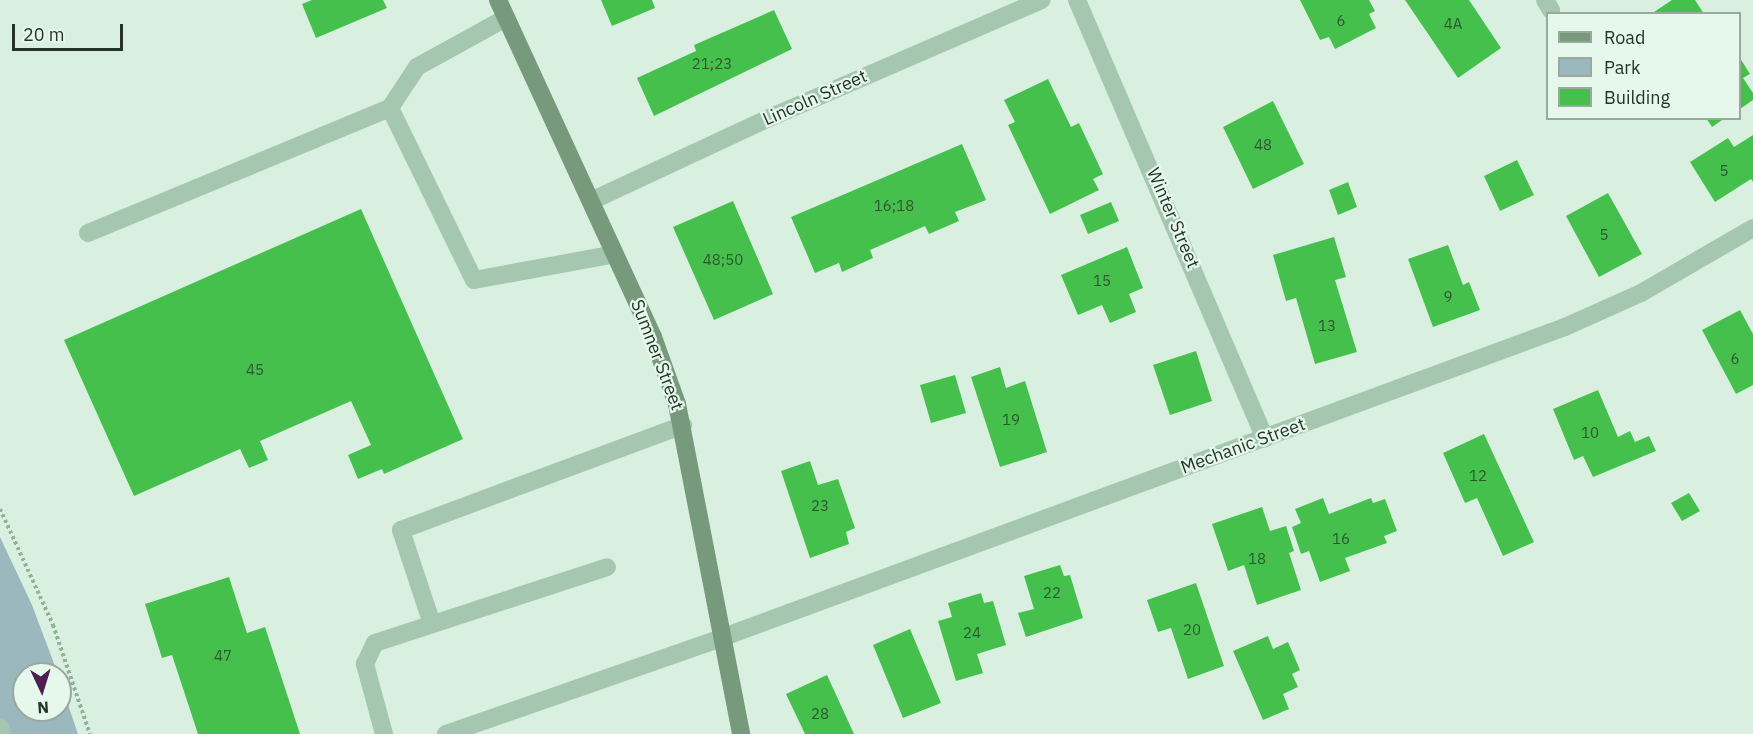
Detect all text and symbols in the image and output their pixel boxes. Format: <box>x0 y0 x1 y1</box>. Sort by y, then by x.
scale bar <box>15 12 126 50</box>
house number: 6 <box>1337 12 1345 30</box>
legend <box>1546 12 1741 120</box>
house number: 4A <box>1444 15 1462 33</box>
text: 20 m <box>23 23 65 46</box>
text: Road <box>1604 26 1645 49</box>
house number: 21;23 <box>692 55 732 73</box>
text: Park <box>1604 56 1640 79</box>
street label: Lincoln Street <box>760 65 870 131</box>
text: Building <box>1604 86 1670 109</box>
house number: 48 <box>1254 136 1272 154</box>
house number: 5 <box>1720 162 1728 180</box>
street label: Winter Street <box>1142 164 1204 272</box>
house number: 16;18 <box>874 197 914 215</box>
house number: 5 <box>1600 226 1608 244</box>
house number: 48;50 <box>703 251 743 269</box>
house number: 15 <box>1093 272 1111 290</box>
house number: 9 <box>1444 288 1452 306</box>
street label: Sumner Street <box>626 297 688 413</box>
house number: 13 <box>1318 317 1336 335</box>
house number: 6 <box>1731 350 1739 368</box>
house number: 45 <box>246 361 264 379</box>
house number: 19 <box>1002 411 1020 429</box>
street label: Mechanic Street <box>1178 413 1308 479</box>
house number: 10 <box>1581 424 1599 442</box>
house number: 12 <box>1469 467 1487 485</box>
house number: 23 <box>811 497 829 515</box>
house number: 16 <box>1332 530 1350 548</box>
house number: 18 <box>1248 550 1266 568</box>
house number: 22 <box>1043 584 1061 602</box>
house number: 20 <box>1183 621 1201 639</box>
house number: 24 <box>963 624 981 642</box>
house number: 47 <box>214 647 232 665</box>
north arrow <box>12 662 72 722</box>
text: N <box>37 698 50 718</box>
house number: 28 <box>811 705 829 723</box>

